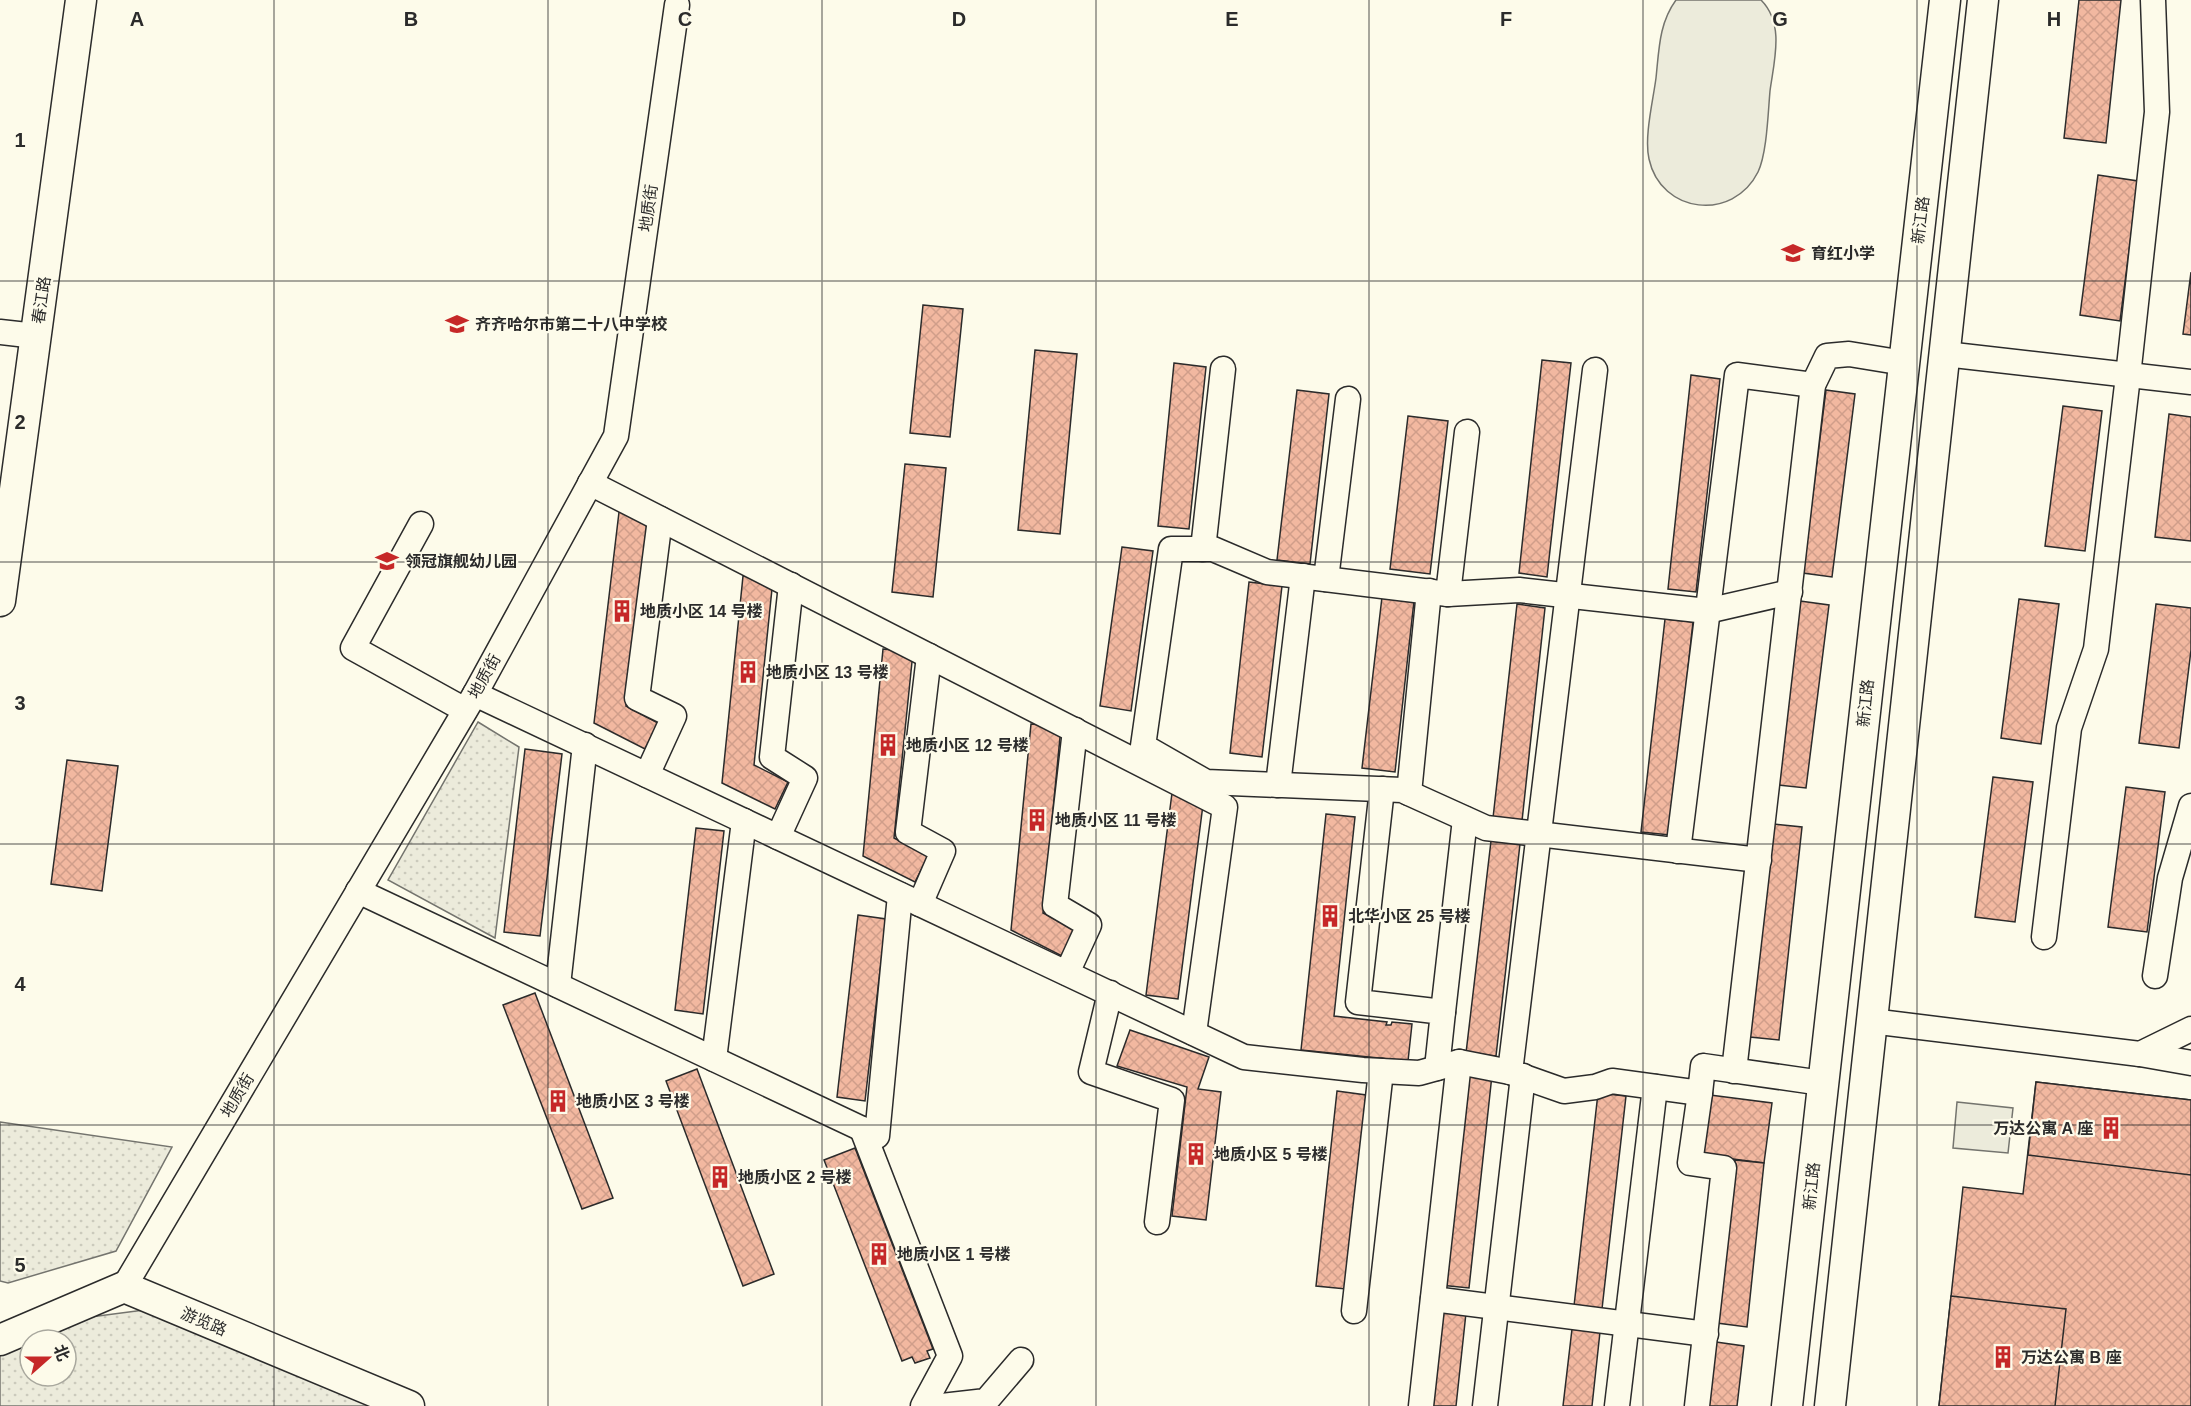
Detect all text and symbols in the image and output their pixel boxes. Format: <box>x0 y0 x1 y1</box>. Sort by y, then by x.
text: A <box>130 8 144 30</box>
text: B <box>404 8 418 30</box>
text: C <box>678 8 692 30</box>
text: D <box>952 8 966 30</box>
text: E <box>1225 8 1239 30</box>
text: F <box>1500 8 1512 30</box>
text: G <box>1772 8 1788 30</box>
text: H <box>2047 8 2061 30</box>
text: 1 <box>14 129 26 151</box>
street label: 地质街 <box>637 183 660 233</box>
street label: 新江路 <box>1909 195 1932 245</box>
school or university icon: 育红小学 <box>1780 240 1806 266</box>
place label: 育红小学 <box>1811 245 1875 262</box>
street label: 春江路 <box>30 275 53 325</box>
school or university icon: 齐齐哈尔市第二十八中学校 <box>444 311 470 337</box>
place label: 齐齐哈尔市第二十八中学校 <box>475 315 668 333</box>
text: 2 <box>14 411 26 433</box>
school or university icon: 领冠旗舰幼儿园 <box>374 548 400 574</box>
place label: 领冠旗舰幼儿园 <box>405 552 517 570</box>
building icon: 地质小区 14 号楼 <box>609 598 635 624</box>
place label: 地质小区 14 号楼 <box>640 602 763 620</box>
street label: 地质街 <box>465 651 504 701</box>
building icon: 地质小区 13 号楼 <box>735 659 761 685</box>
place label: 地质小区 13 号楼 <box>766 663 889 681</box>
street label: 新江路 <box>1855 678 1876 728</box>
text: 3 <box>14 692 26 714</box>
building icon: 地质小区 12 号楼 <box>875 732 901 758</box>
place label: 地质小区 12 号楼 <box>906 736 1029 754</box>
building icon: 地质小区 11 号楼 <box>1024 807 1050 833</box>
place label: 地质小区 11 号楼 <box>1055 811 1177 829</box>
building icon: 北华小区 25 号楼 <box>1317 903 1343 929</box>
place label: 北华小区 25 号楼 <box>1348 907 1471 925</box>
text: 4 <box>14 973 26 995</box>
street label: 地质街 <box>218 1070 257 1120</box>
building icon: 地质小区 3 号楼 <box>545 1088 571 1114</box>
place label: 地质小区 3 号楼 <box>576 1092 690 1110</box>
building icon: 万达公寓 A 座 <box>2098 1115 2124 1141</box>
place label: 万达公寓 A 座 <box>1993 1120 2093 1137</box>
building icon: 地质小区 5 号楼 <box>1183 1141 1209 1167</box>
place label: 地质小区 5 号楼 <box>1214 1145 1328 1163</box>
street label: 新江路 <box>1801 1161 1822 1211</box>
building icon: 地质小区 2 号楼 <box>707 1164 733 1190</box>
place label: 地质小区 2 号楼 <box>738 1168 852 1186</box>
building icon: 地质小区 1 号楼 <box>866 1241 892 1267</box>
place label: 地质小区 1 号楼 <box>897 1245 1011 1263</box>
text: 5 <box>14 1254 26 1276</box>
street label: 游览路 <box>178 1304 229 1339</box>
north arrow <box>18 1328 78 1388</box>
text: 北 <box>51 1342 72 1363</box>
building icon: 万达公寓 B 座 <box>1990 1344 2016 1370</box>
place label: 万达公寓 B 座 <box>2021 1349 2121 1366</box>

